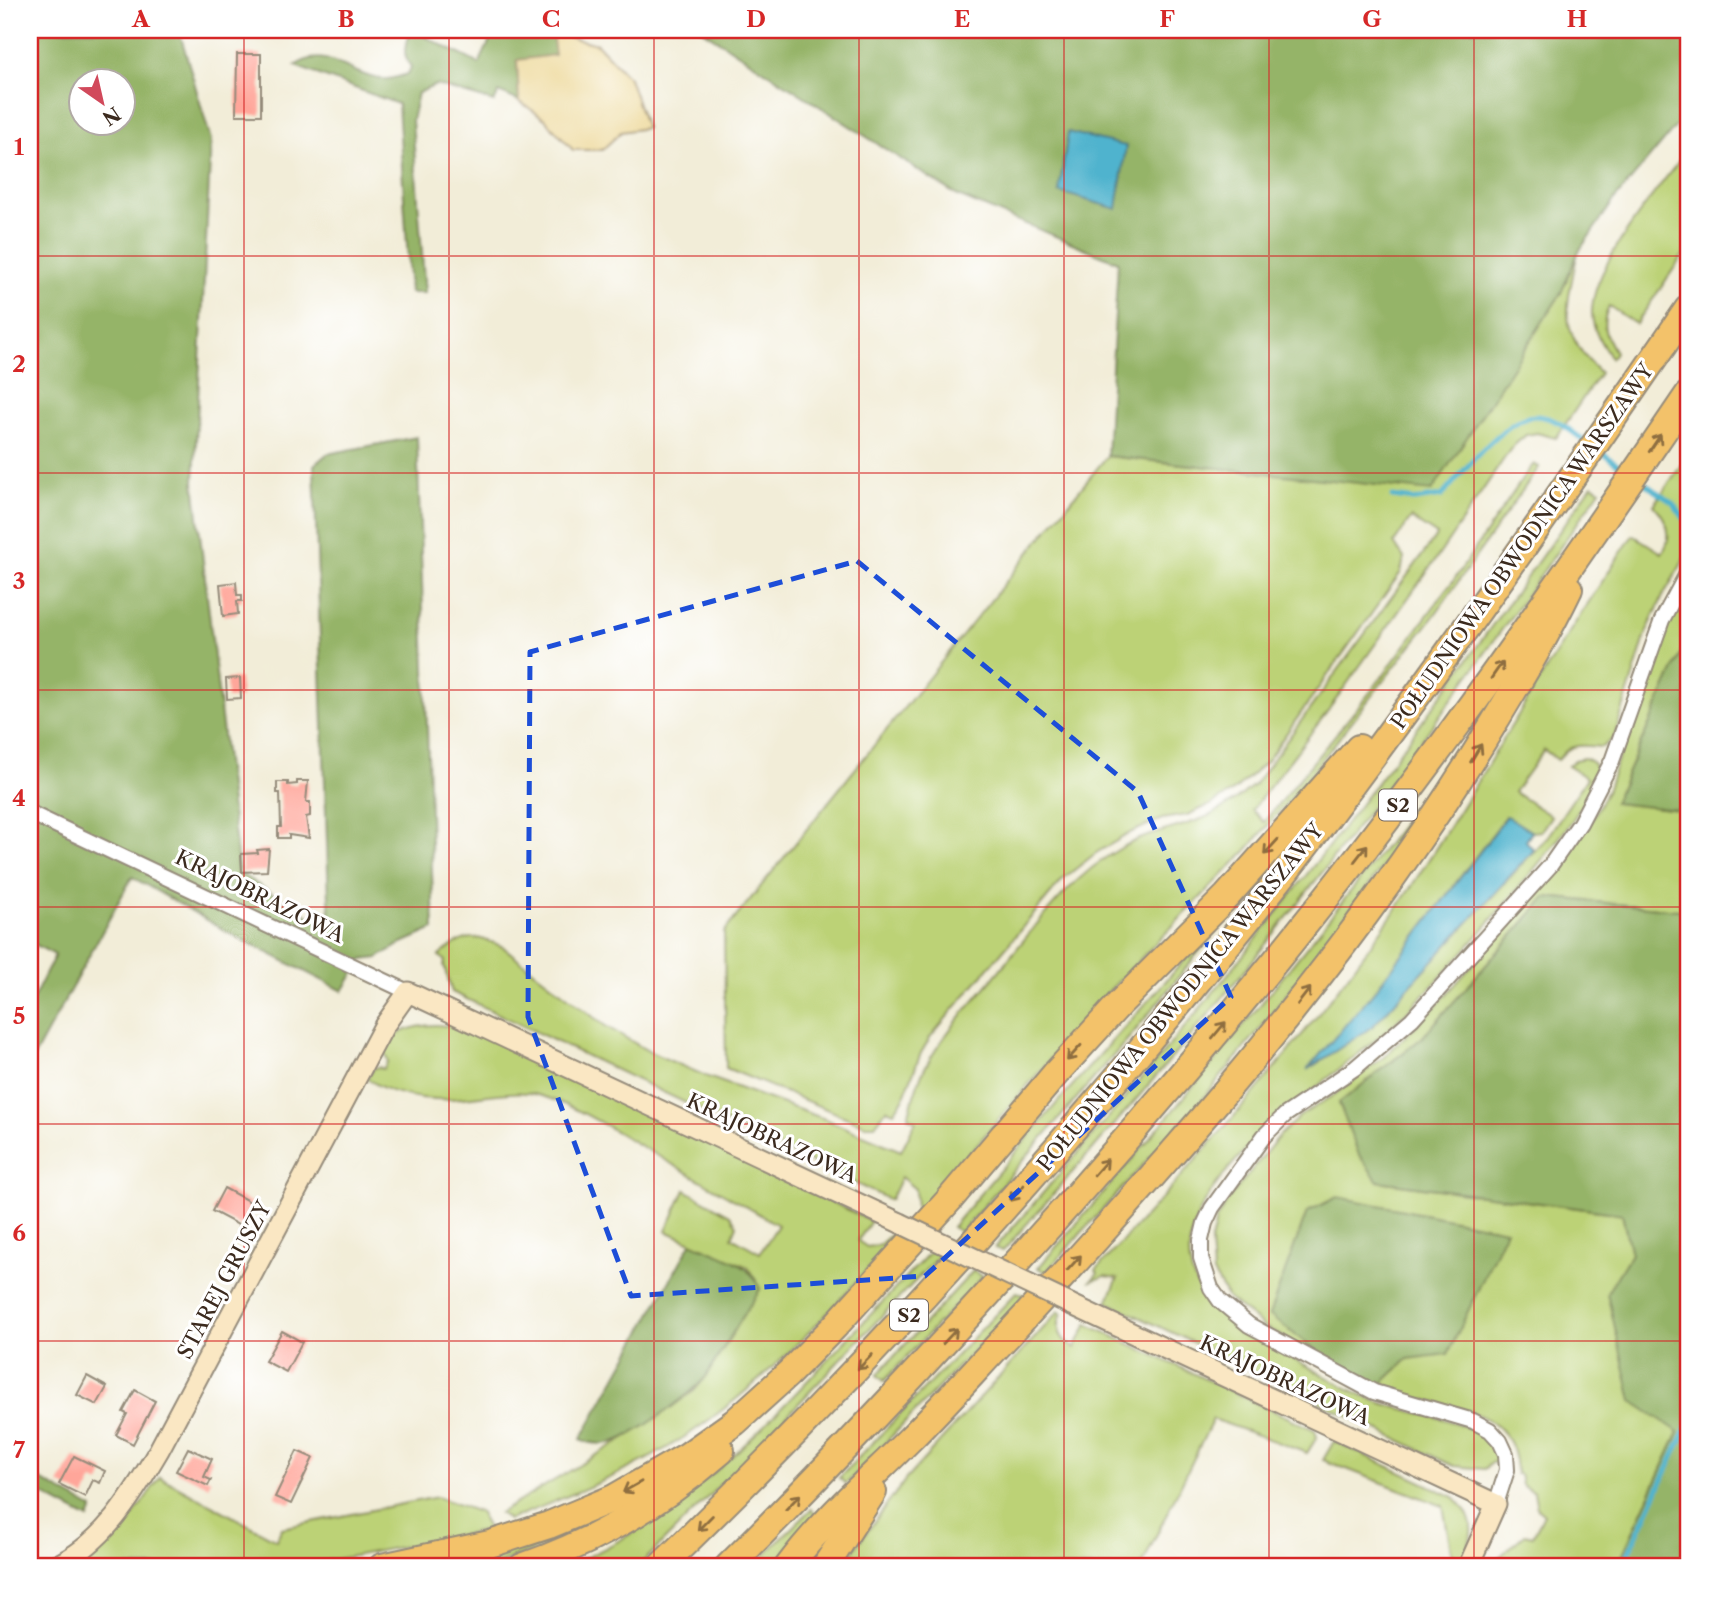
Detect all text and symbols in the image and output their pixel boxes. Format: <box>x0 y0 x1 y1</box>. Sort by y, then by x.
text: A <box>131 5 151 33</box>
text: B <box>337 5 355 33</box>
text: C <box>542 5 560 33</box>
text: D <box>746 5 766 33</box>
text: E <box>954 5 970 33</box>
text: F <box>1159 5 1175 33</box>
text: G <box>1362 5 1382 33</box>
text: H <box>1567 5 1588 33</box>
north arrow <box>66 66 136 136</box>
text: N <box>98 102 125 130</box>
text: 1 <box>14 133 25 161</box>
text: 2 <box>12 350 26 378</box>
street label: POŁUDNIOWA OBWODNICA WARSZAWY <box>1385 357 1659 734</box>
one-way arrow <box>1648 434 1663 453</box>
text: 3 <box>13 567 26 595</box>
one-way arrow <box>1490 661 1504 680</box>
one-way arrow <box>1469 744 1483 764</box>
text: 4 <box>12 784 26 812</box>
road number: S2 <box>1379 790 1417 820</box>
street label: POŁUDNIOWA OBWODNICA WARSZAWY <box>1032 817 1329 1176</box>
one-way arrow <box>1263 838 1279 856</box>
street label: KRAJOBRAZOWA <box>171 844 349 948</box>
one-way arrow <box>1354 844 1369 862</box>
one-way arrow <box>1297 988 1312 1006</box>
text: 5 <box>13 1002 25 1030</box>
one-way arrow <box>1211 1022 1227 1040</box>
one-way arrow <box>1066 1044 1082 1062</box>
street label: KRAJOBRAZOWA <box>683 1088 862 1189</box>
one-way arrow <box>1093 1158 1109 1176</box>
one-way arrow <box>1009 1184 1026 1201</box>
street label: STAREJ GRUSZY <box>172 1196 277 1363</box>
text: 6 <box>12 1219 26 1247</box>
one-way arrow <box>1066 1254 1082 1272</box>
road number: S2 <box>890 1300 928 1330</box>
one-way arrow <box>941 1328 958 1345</box>
street label: KRAJOBRAZOWA <box>1196 1330 1375 1431</box>
one-way arrow <box>856 1353 873 1370</box>
text: 7 <box>13 1436 25 1464</box>
one-way arrow <box>622 1481 643 1494</box>
one-way arrow <box>784 1493 801 1510</box>
one-way arrow <box>696 1515 713 1532</box>

